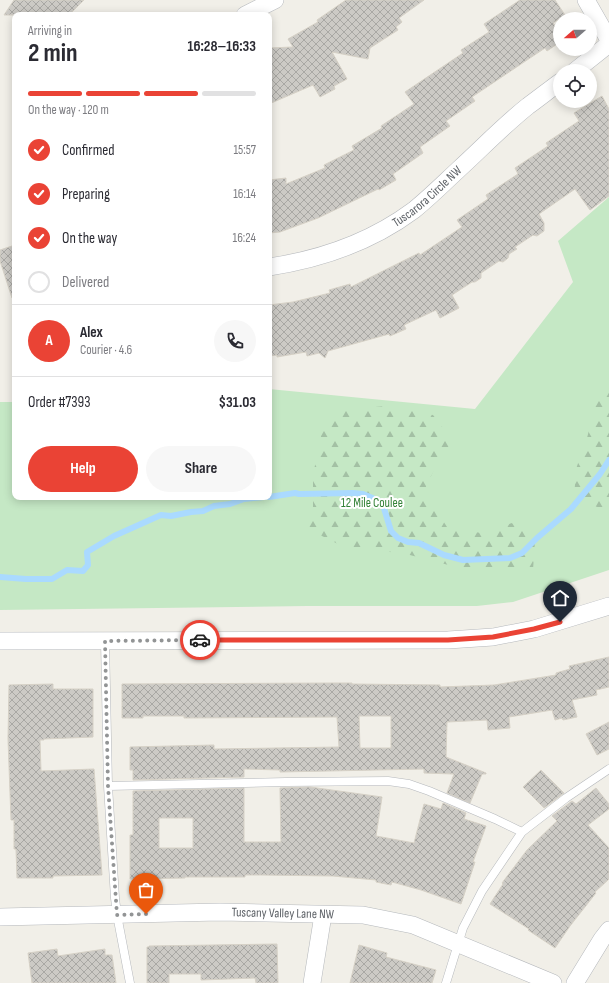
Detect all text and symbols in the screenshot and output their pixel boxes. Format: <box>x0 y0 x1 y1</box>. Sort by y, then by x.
north arrow <box>553 12 597 56</box>
map controls <box>553 12 597 108</box>
text: Arriving in <box>28 23 72 39</box>
text: 16:28–16:33 <box>188 37 256 56</box>
text: 2 min <box>28 38 78 69</box>
button: locate <box>553 64 597 108</box>
text: On the way · 120 m <box>28 102 109 118</box>
icon: check <box>28 139 50 161</box>
text: Confirmed <box>62 141 115 160</box>
text: 15:57 <box>233 142 256 158</box>
street label: Tuscarora Circle NW <box>389 162 465 231</box>
icon: check <box>28 183 50 205</box>
text: Preparing <box>62 185 110 204</box>
text: 16:14 <box>233 186 256 202</box>
icon: check <box>28 227 50 249</box>
text: On the way <box>62 229 117 248</box>
text: 16:24 <box>233 230 256 246</box>
text: Delivered <box>62 273 109 292</box>
button: phone <box>214 320 256 362</box>
text: Alex <box>80 323 103 342</box>
text: A <box>45 331 53 350</box>
text: Courier · 4.6 <box>80 342 132 358</box>
text: Order #7393 <box>28 393 91 412</box>
text: $31.03 <box>218 393 256 412</box>
button: Help <box>28 446 138 492</box>
button: Share <box>146 446 256 492</box>
park label: 12 Mile Coulee <box>341 495 403 511</box>
pin <box>543 581 577 622</box>
icon: home <box>549 587 571 609</box>
courier <box>180 620 220 660</box>
icon: car <box>189 629 211 651</box>
pin <box>129 873 163 914</box>
icon: bag <box>135 879 157 901</box>
street label: Tuscany Valley Lane NW <box>232 904 335 922</box>

